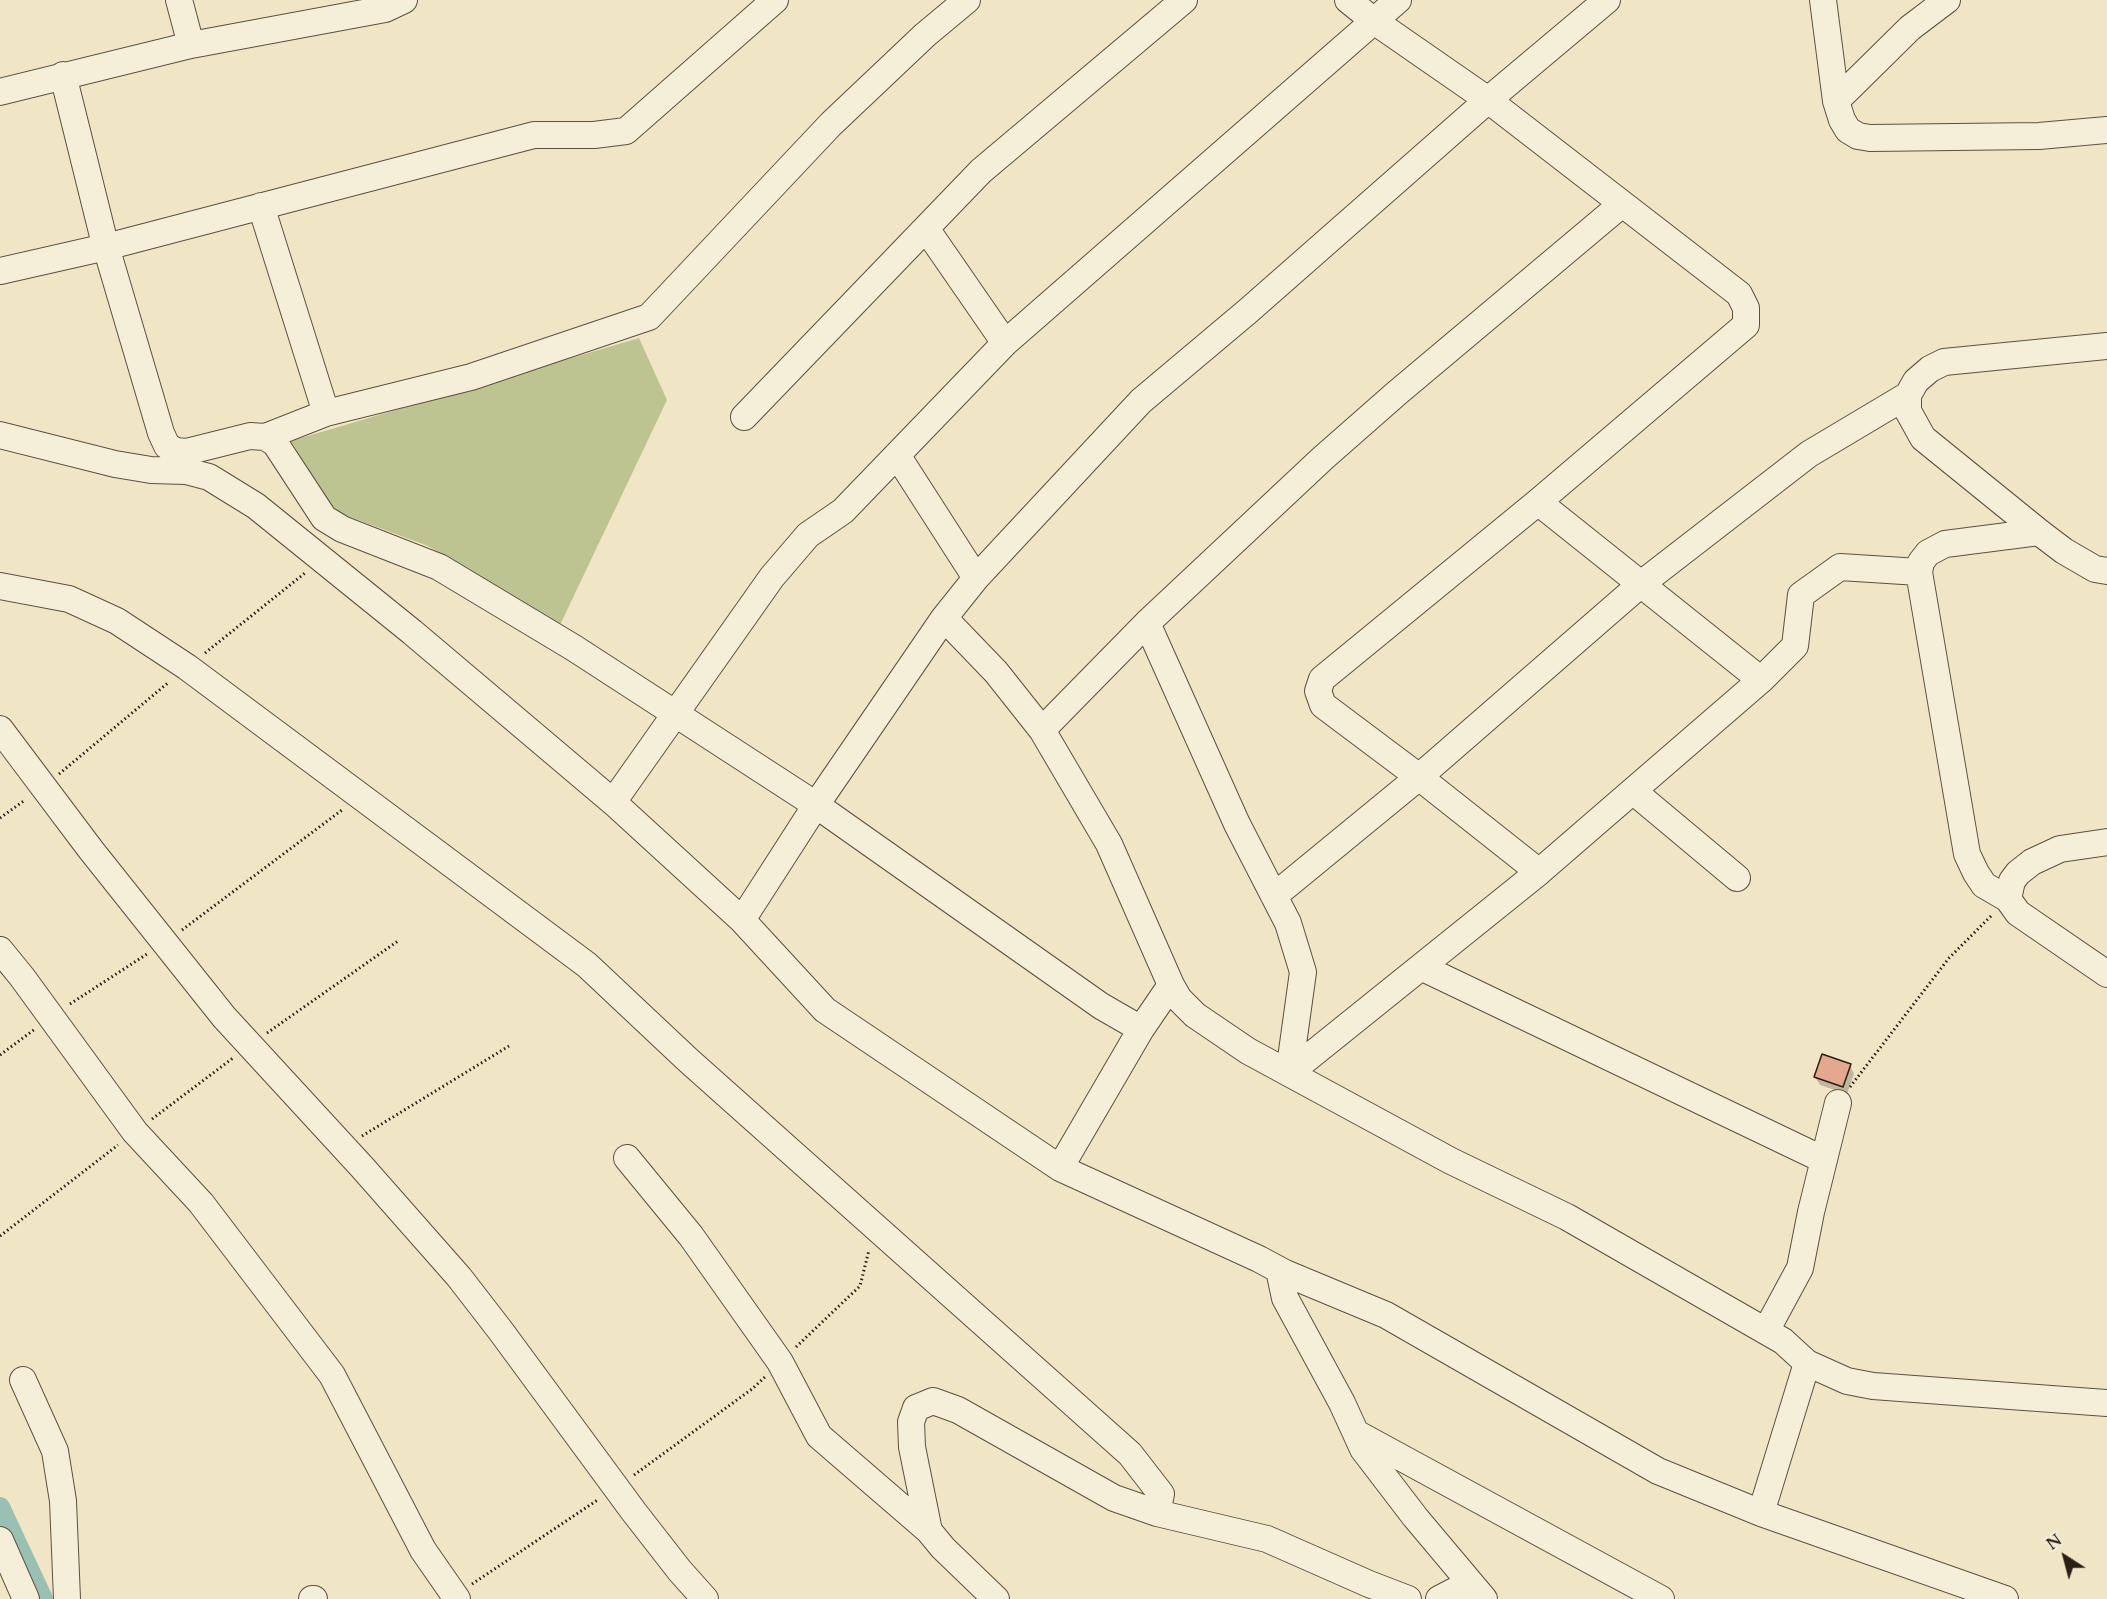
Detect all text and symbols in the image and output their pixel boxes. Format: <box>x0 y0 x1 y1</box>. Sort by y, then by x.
north arrow <box>2035 1527 2095 1587</box>
text: N <box>2042 1529 2066 1555</box>

